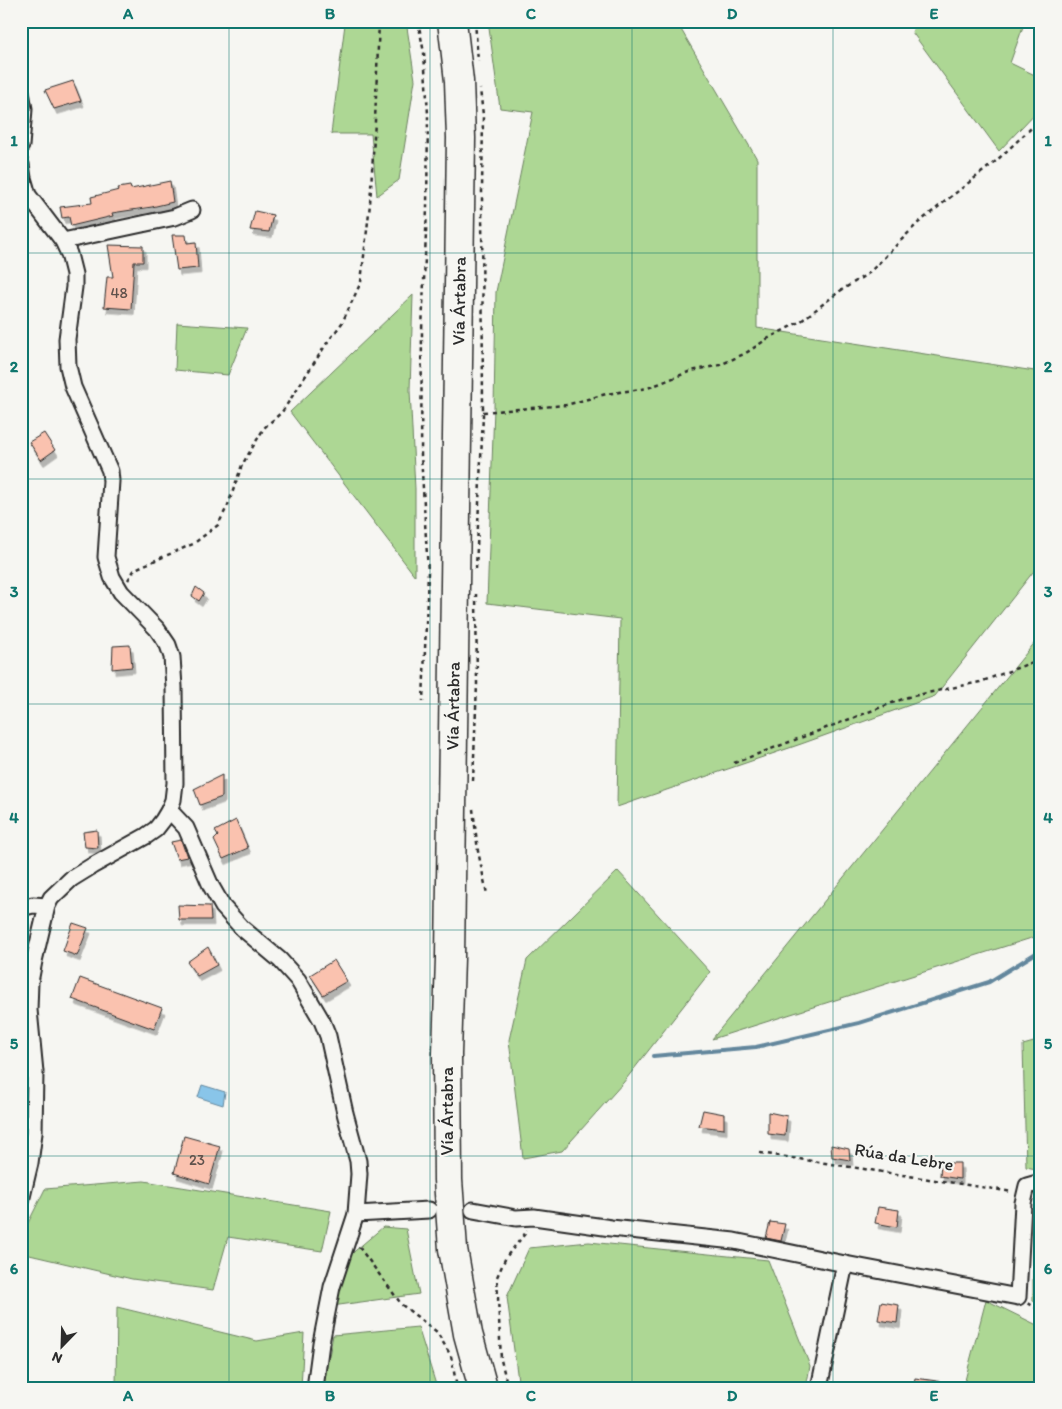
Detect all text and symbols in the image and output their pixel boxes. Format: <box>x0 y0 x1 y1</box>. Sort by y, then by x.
text: A <box>122 4 134 23</box>
text: B <box>325 4 336 23</box>
text: C <box>526 4 537 23</box>
text: D <box>727 4 738 23</box>
text: E <box>930 4 939 23</box>
text: 1 <box>10 131 18 150</box>
text: 1 <box>1044 131 1052 150</box>
street label: Vía Ártabra <box>447 256 471 346</box>
house number: 48 <box>110 284 128 302</box>
text: 2 <box>10 357 19 376</box>
text: 2 <box>1044 357 1053 376</box>
text: 3 <box>10 582 19 601</box>
text: 3 <box>1044 582 1053 601</box>
street label: Vía Ártabra <box>441 661 465 751</box>
text: 4 <box>9 808 19 827</box>
text: 4 <box>1043 808 1053 827</box>
text: 5 <box>10 1034 19 1053</box>
text: 5 <box>1044 1034 1053 1053</box>
street label: Vía Ártabra <box>436 1066 458 1155</box>
street label: Rúa da Lebre <box>853 1138 955 1176</box>
house number: 23 <box>189 1151 205 1169</box>
text: 6 <box>10 1259 19 1278</box>
text: 6 <box>1044 1259 1053 1278</box>
north arrow <box>38 1322 88 1372</box>
text: N <box>49 1348 65 1367</box>
text: A <box>122 1386 134 1405</box>
text: B <box>325 1386 336 1405</box>
text: C <box>526 1386 537 1405</box>
text: D <box>727 1386 738 1405</box>
text: E <box>930 1386 939 1405</box>

